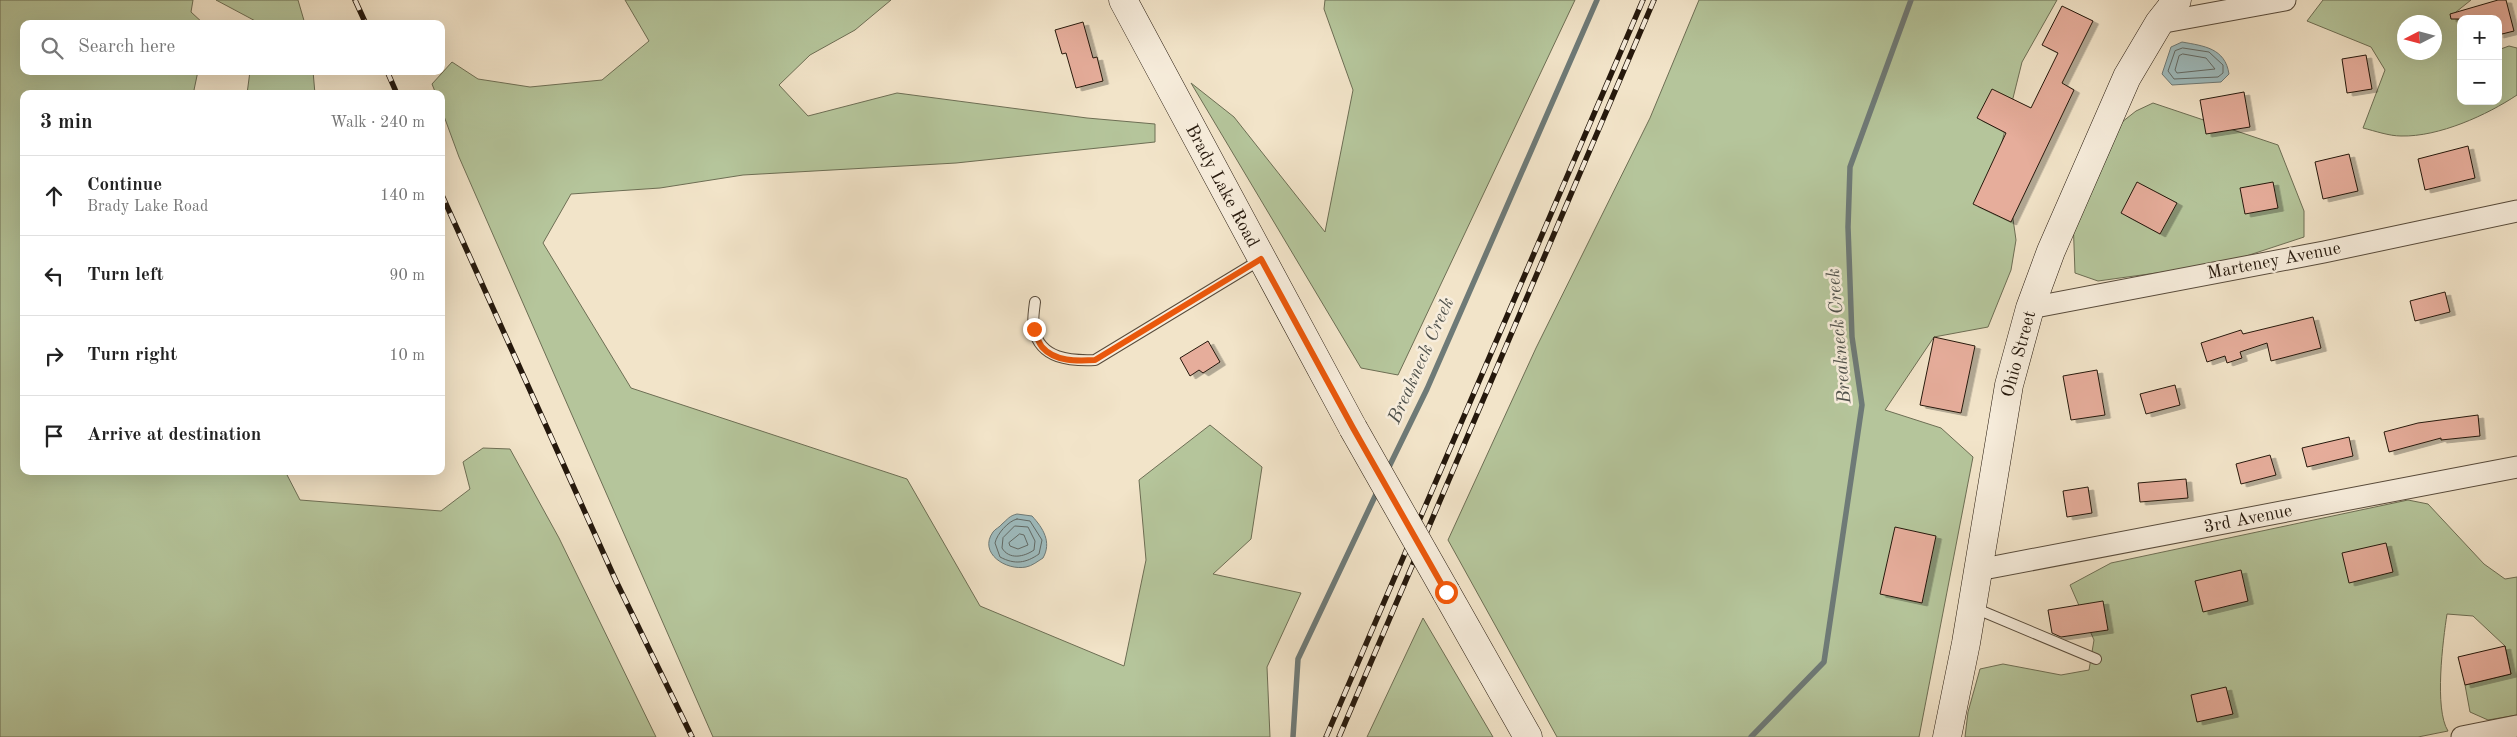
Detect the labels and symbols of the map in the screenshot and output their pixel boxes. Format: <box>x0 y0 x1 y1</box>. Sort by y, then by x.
north arrow <box>2397 15 2442 60</box>
street label: Brady Lake Road <box>1182 122 1262 250</box>
street label: Marteney Avenue <box>2206 239 2342 283</box>
water label: Breakneck Creek <box>1825 268 1855 405</box>
water label: Breakneck Creek <box>1385 295 1458 428</box>
street label: Ohio Street <box>1999 309 2039 399</box>
route end <box>1023 318 1046 341</box>
street label: 3rd Avenue <box>2202 502 2294 536</box>
route start <box>1435 581 1458 604</box>

